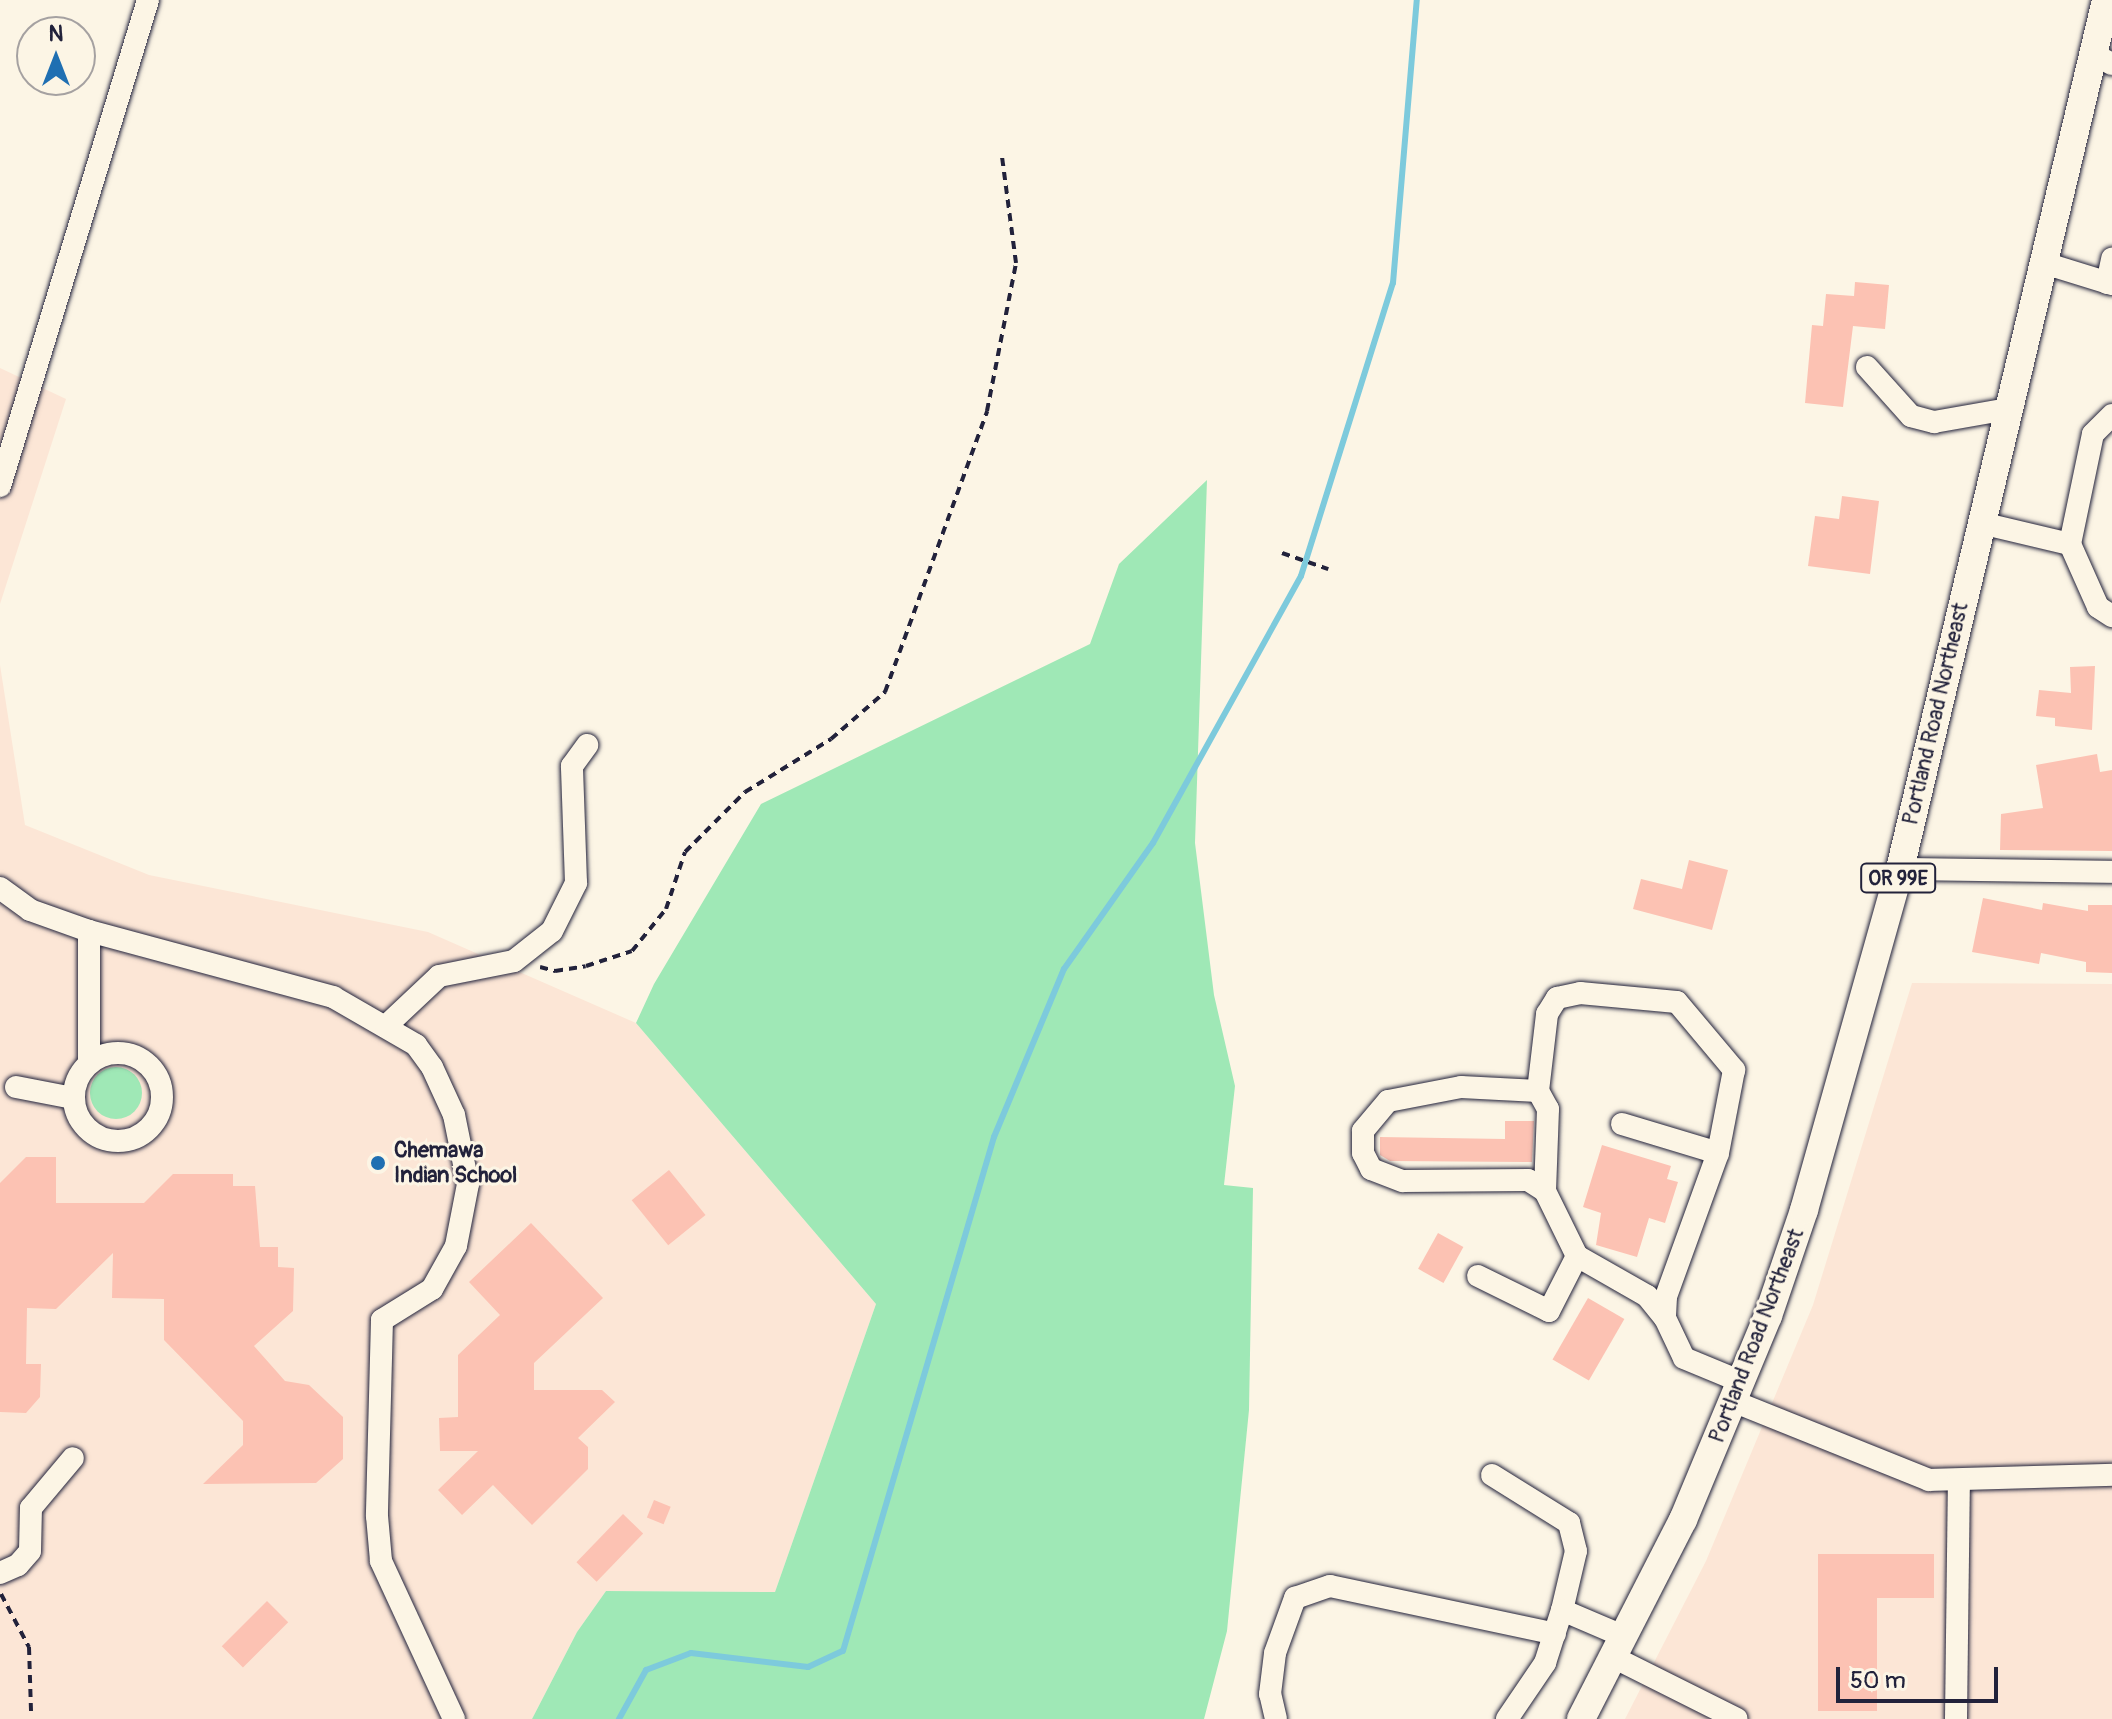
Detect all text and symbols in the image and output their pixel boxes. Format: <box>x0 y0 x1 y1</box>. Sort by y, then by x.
north arrow <box>16 16 96 96</box>
text: N <box>49 20 63 48</box>
street label: Portland Road Northeast <box>1898 600 1974 828</box>
road number: OR 99E <box>1860 862 1936 894</box>
place label: Chemawa Indian School <box>394 1137 517 1188</box>
marker: Chemawa Indian School <box>369 1154 387 1172</box>
street label: Portland Road Northeast <box>1704 1225 1810 1447</box>
scale bar <box>1840 1651 2002 1701</box>
text: 50 m <box>1850 1666 1906 1695</box>

